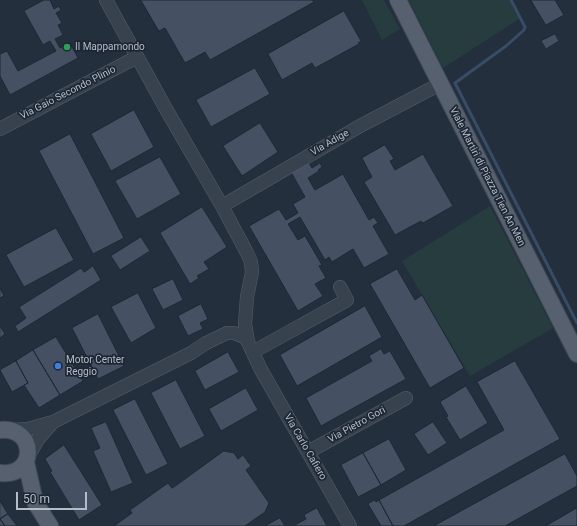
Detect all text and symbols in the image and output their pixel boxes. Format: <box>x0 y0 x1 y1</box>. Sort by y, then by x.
place label: Il Mappamondo <box>75 41 145 53</box>
marker: Il Mappamondo <box>62 42 72 52</box>
street label: Via Gaio Secondo Plinio <box>18 64 118 122</box>
street label: Viale Martiri di Piazza Tien An Men <box>447 105 527 249</box>
street label: Via Adige <box>309 127 351 159</box>
place label: Motor Center Reggio <box>66 354 124 378</box>
marker: Motor Center Reggio <box>53 361 63 371</box>
street label: Via Pietro Gori <box>326 404 388 446</box>
street label: Via Carlo Cafiero <box>281 412 329 482</box>
scale bar <box>18 484 89 510</box>
text: 50 m <box>23 492 50 506</box>

